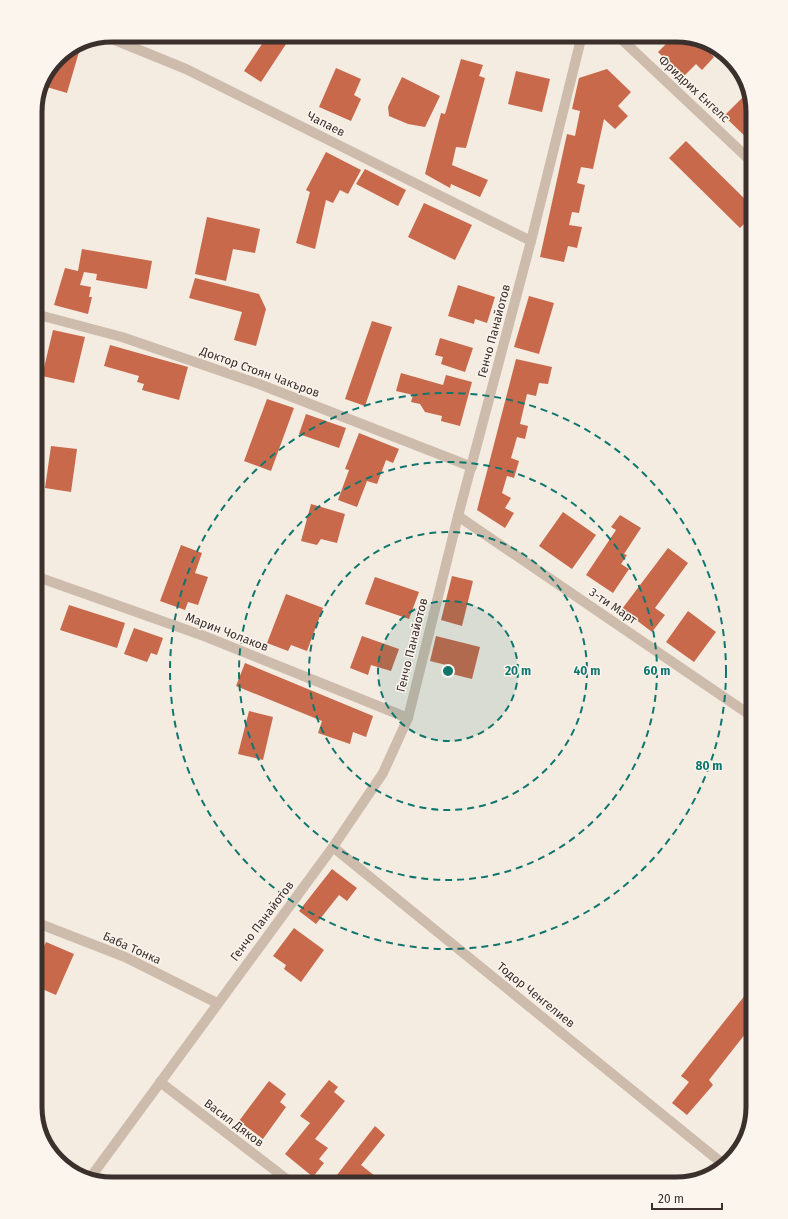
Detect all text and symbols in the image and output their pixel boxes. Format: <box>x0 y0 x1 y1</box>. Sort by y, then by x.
street label: Фридрих Енгелс <box>656 53 732 126</box>
street label: Чапаев <box>305 109 348 140</box>
street label: Генчо Панайотов <box>475 282 513 379</box>
street label: Доктор Стоян Чакъров <box>197 343 322 400</box>
street label: 3-ти Март <box>587 585 640 627</box>
street label: Генчо Панайотов <box>394 596 431 693</box>
street label: Марин Чолаков <box>183 610 271 654</box>
centre of rings <box>441 664 455 678</box>
text: 20 m <box>505 664 531 678</box>
text: 40 m <box>574 664 600 678</box>
text: 60 m <box>644 664 670 678</box>
text: 80 m <box>696 759 722 773</box>
street label: Генчо Панайотов <box>227 878 297 964</box>
street label: Баба Тонка <box>101 929 163 967</box>
street label: Тодор Ченгелиев <box>494 959 578 1031</box>
street label: Васил Дяков <box>202 1096 267 1150</box>
scale bar <box>652 1185 722 1211</box>
text: 20 m <box>658 1192 684 1206</box>

